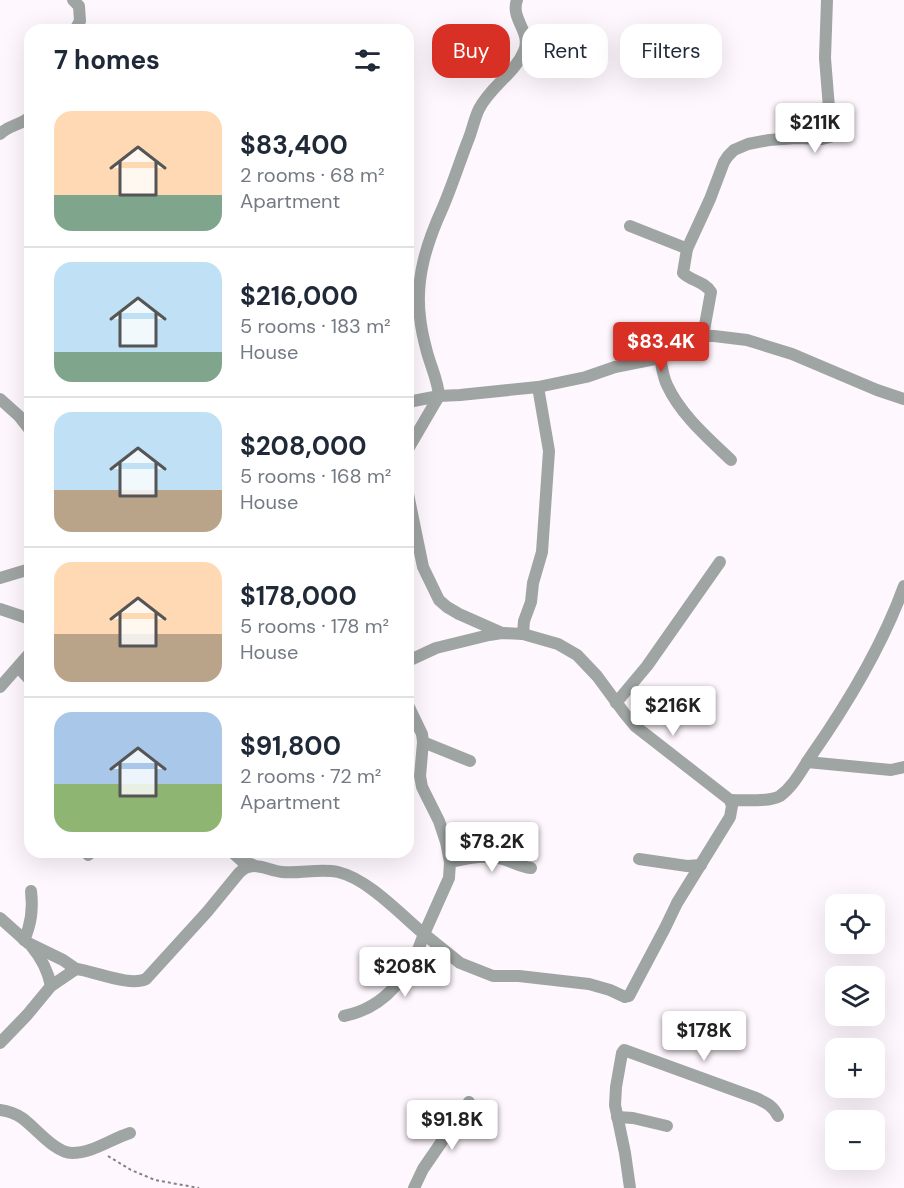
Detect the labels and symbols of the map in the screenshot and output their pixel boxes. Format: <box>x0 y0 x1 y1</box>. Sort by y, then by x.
pin: $211K <box>773 103 857 154</box>
pin: $83.4K <box>612 322 710 373</box>
pin: $216K <box>631 686 715 737</box>
pin: $78.2K <box>443 822 541 873</box>
pin: $208K <box>363 947 447 998</box>
pin: $178K <box>662 1011 746 1062</box>
pin: $91.8K <box>403 1100 501 1151</box>

